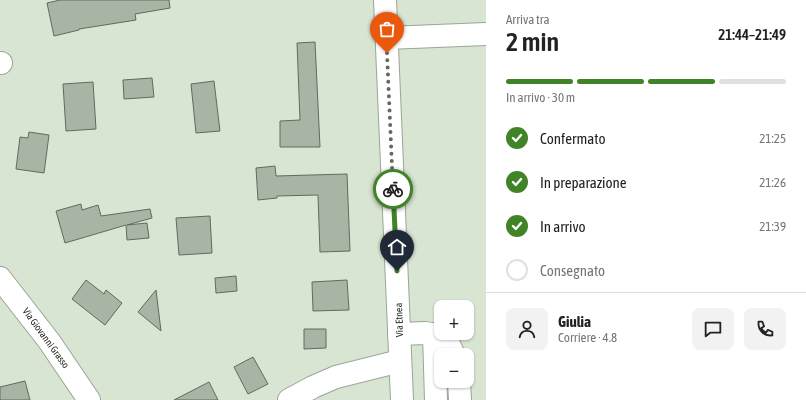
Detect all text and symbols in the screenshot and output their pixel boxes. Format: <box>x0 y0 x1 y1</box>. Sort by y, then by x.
pin <box>370 12 404 53</box>
text: Arriva tra <box>506 12 549 27</box>
icon: bag <box>376 18 398 40</box>
text: 21:44–21:49 <box>718 26 786 43</box>
text: 2 min <box>506 27 559 57</box>
text: In arrivo · 30 m <box>506 90 575 105</box>
icon: check <box>506 127 528 149</box>
text: Confermato <box>540 130 605 147</box>
text: 21:25 <box>759 131 786 146</box>
courier <box>373 169 413 209</box>
icon: check <box>506 171 528 193</box>
text: In preparazione <box>540 174 627 191</box>
text: 21:26 <box>759 175 786 190</box>
icon: bike <box>382 178 404 200</box>
icon: check <box>506 215 528 237</box>
text: In arrivo <box>540 218 586 235</box>
text: 21:39 <box>759 219 786 234</box>
pin <box>380 230 414 271</box>
icon: home <box>386 236 408 258</box>
text: Consegnato <box>540 262 605 279</box>
map controls <box>434 300 474 388</box>
button: + <box>434 300 474 340</box>
street label: Via Etnea <box>393 302 405 337</box>
street label: Via Giovanni Grasso <box>20 306 72 371</box>
button: person <box>506 308 548 350</box>
button: chat <box>692 308 734 350</box>
button: phone <box>744 308 786 350</box>
text: Giulia <box>558 313 591 330</box>
text: Corriere · 4.8 <box>558 330 617 345</box>
button: − <box>434 348 474 388</box>

